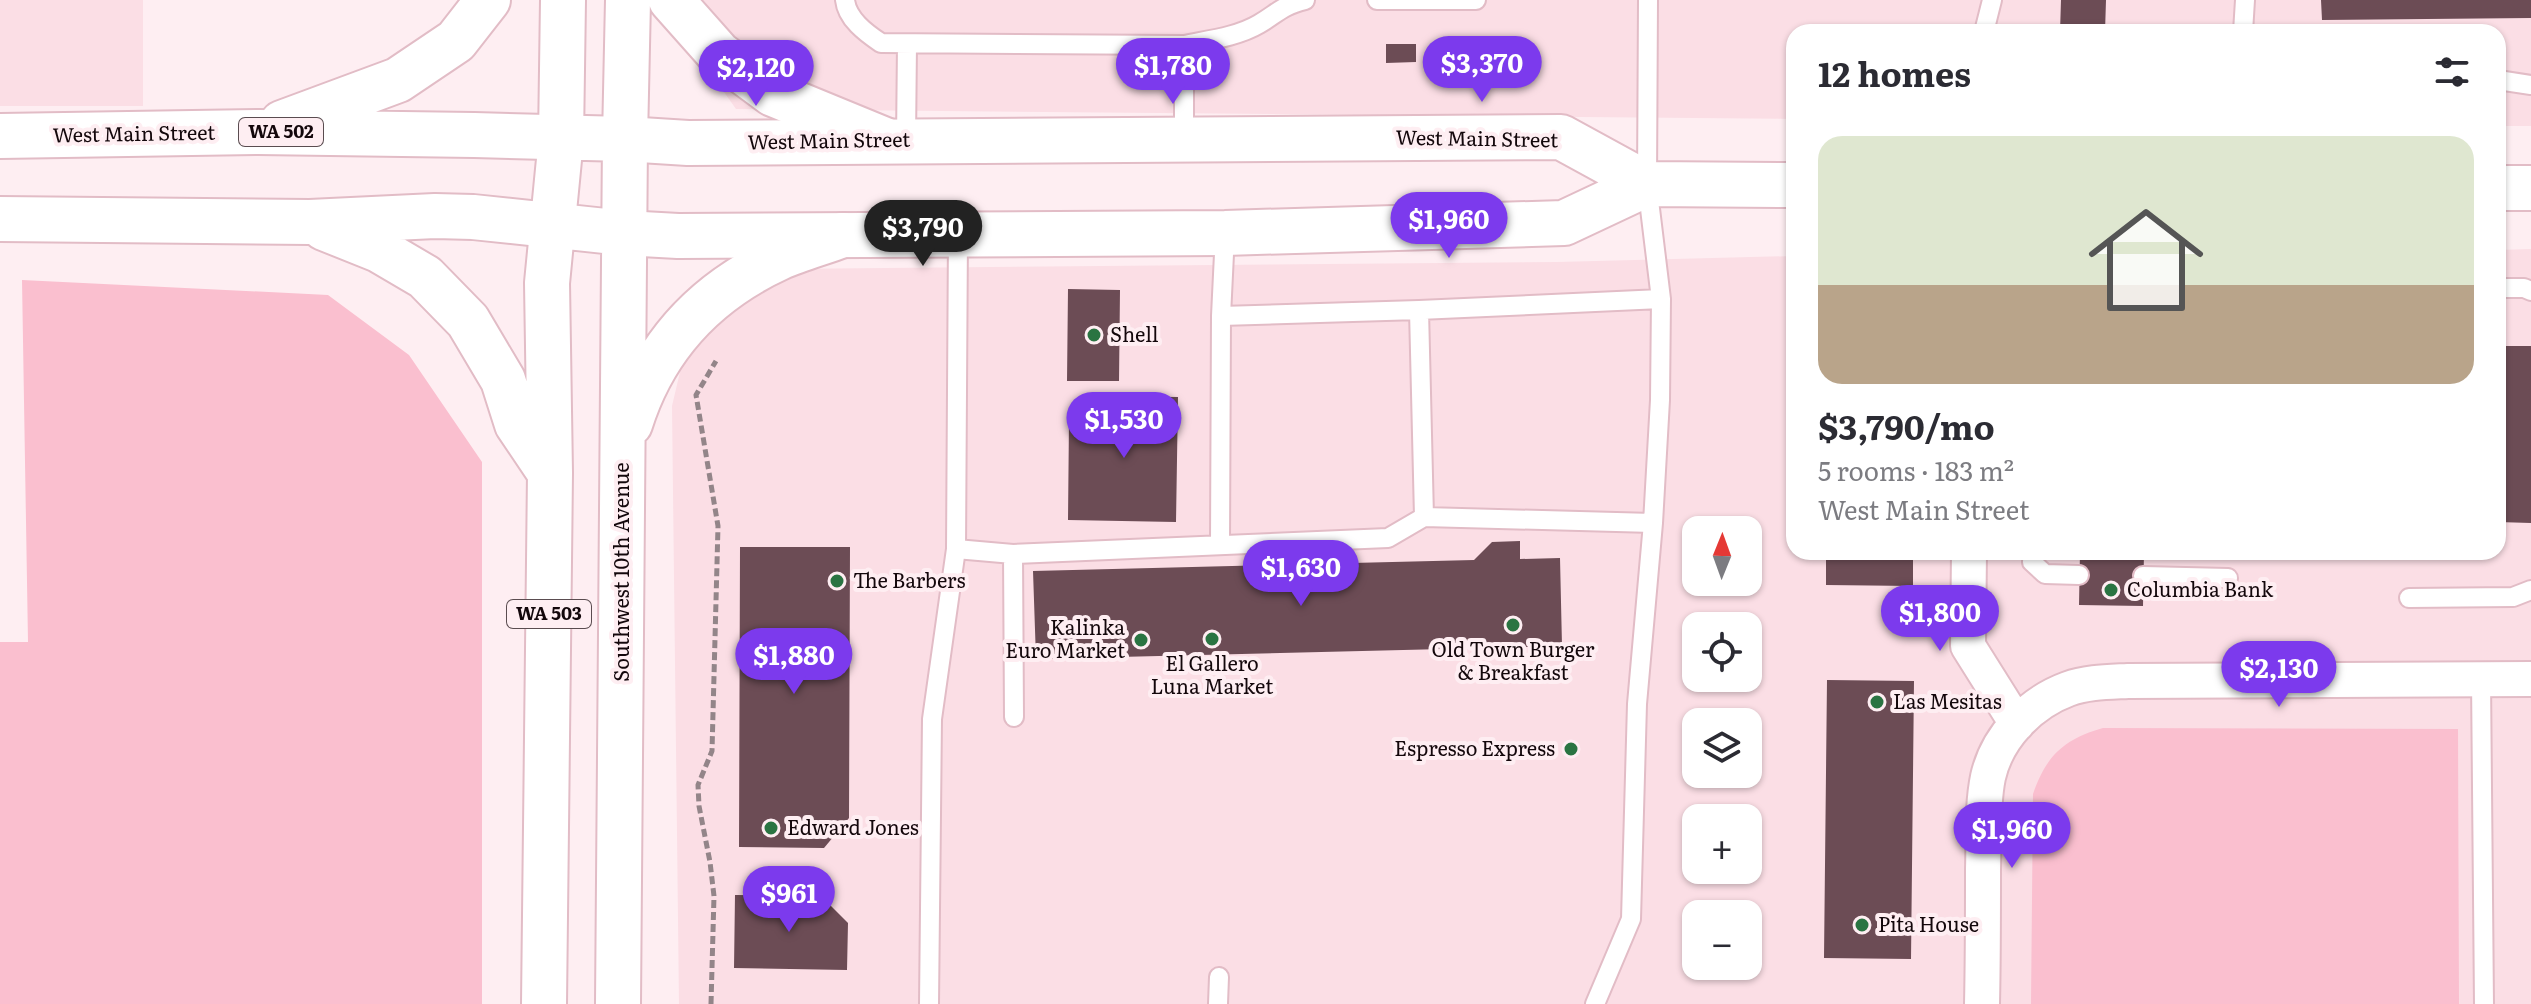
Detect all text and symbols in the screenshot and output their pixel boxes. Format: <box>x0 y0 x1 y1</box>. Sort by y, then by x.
pin: $3,370 <box>1417 36 1547 104</box>
pin: $1,780 <box>1108 38 1238 106</box>
pin: $2,120 <box>691 40 821 108</box>
text: $3,370 <box>1441 42 1523 81</box>
text: $1,780 <box>1134 44 1212 83</box>
text: $2,120 <box>717 46 795 85</box>
text: 12 homes <box>1818 47 1971 97</box>
icon: filters <box>2430 50 2474 94</box>
street label: West Main Street <box>52 116 216 148</box>
road number: WA 502 <box>239 118 323 146</box>
street label: West Main Street <box>1395 121 1559 153</box>
street label: West Main Street <box>747 123 911 155</box>
icon: home <box>2074 188 2218 332</box>
pin: $1,960 <box>1384 192 1514 260</box>
text: $1,960 <box>1409 198 1489 237</box>
pin: $3,790 <box>858 200 988 268</box>
text: $3,790 <box>882 206 964 245</box>
place label: Shell <box>1110 318 1159 348</box>
marker: Shell <box>1085 326 1103 344</box>
pin: $1,530 <box>1059 392 1189 460</box>
text: $1,530 <box>1084 398 1164 437</box>
text: $3,790/mo <box>1818 400 1995 450</box>
text: 5 rooms · 183 m² <box>1818 450 2014 489</box>
street label: Southwest 10th Avenue <box>605 462 635 682</box>
text: West Main Street <box>1818 489 2029 528</box>
north arrow <box>1682 516 1762 596</box>
map controls <box>1682 516 1762 980</box>
pin: $1,630 <box>1236 540 1366 608</box>
text: $1,630 <box>1261 546 1341 585</box>
place label: The Barbers <box>853 564 966 594</box>
marker: The Barbers <box>828 572 846 590</box>
place label: Columbia Bank <box>2127 573 2274 603</box>
marker: Columbia Bank <box>2102 581 2120 599</box>
pin: $1,800 <box>1875 585 2005 653</box>
text: $1,800 <box>1899 591 1981 630</box>
road number: WA 503 <box>507 600 591 628</box>
place label: Kalinka Euro Market <box>1005 611 1125 664</box>
button: locate <box>1682 612 1762 692</box>
marker: Old Town Burger & Breakfast <box>1504 616 1522 634</box>
pin: $1,880 <box>729 628 859 696</box>
marker: El Gallero Luna Market <box>1203 630 1221 648</box>
marker: Kalinka Euro Market <box>1132 631 1150 649</box>
place label: Old Town Burger & Breakfast <box>1432 633 1595 686</box>
text: $1,880 <box>753 634 835 673</box>
pin: $2,130 <box>2214 641 2344 709</box>
place label: El Gallero Luna Market <box>1151 647 1273 700</box>
text: $2,130 <box>2239 647 2319 686</box>
place label: Las Mesitas <box>1893 685 2002 715</box>
marker: Las Mesitas <box>1868 693 1886 711</box>
button: layers <box>1682 708 1762 788</box>
place label: Espresso Express <box>1394 732 1555 762</box>
marker: Espresso Express <box>1562 740 1580 758</box>
pin: $1,960 <box>1947 802 2077 870</box>
button: + <box>1682 804 1762 884</box>
text: $1,960 <box>1972 808 2052 847</box>
place label: Edward Jones <box>787 811 919 841</box>
marker: Edward Jones <box>762 819 780 837</box>
pin: $961 <box>742 866 836 934</box>
text: $961 <box>761 872 817 911</box>
button: − <box>1682 900 1762 980</box>
place label: Pita House <box>1878 908 1979 938</box>
marker: Pita House <box>1853 916 1871 934</box>

